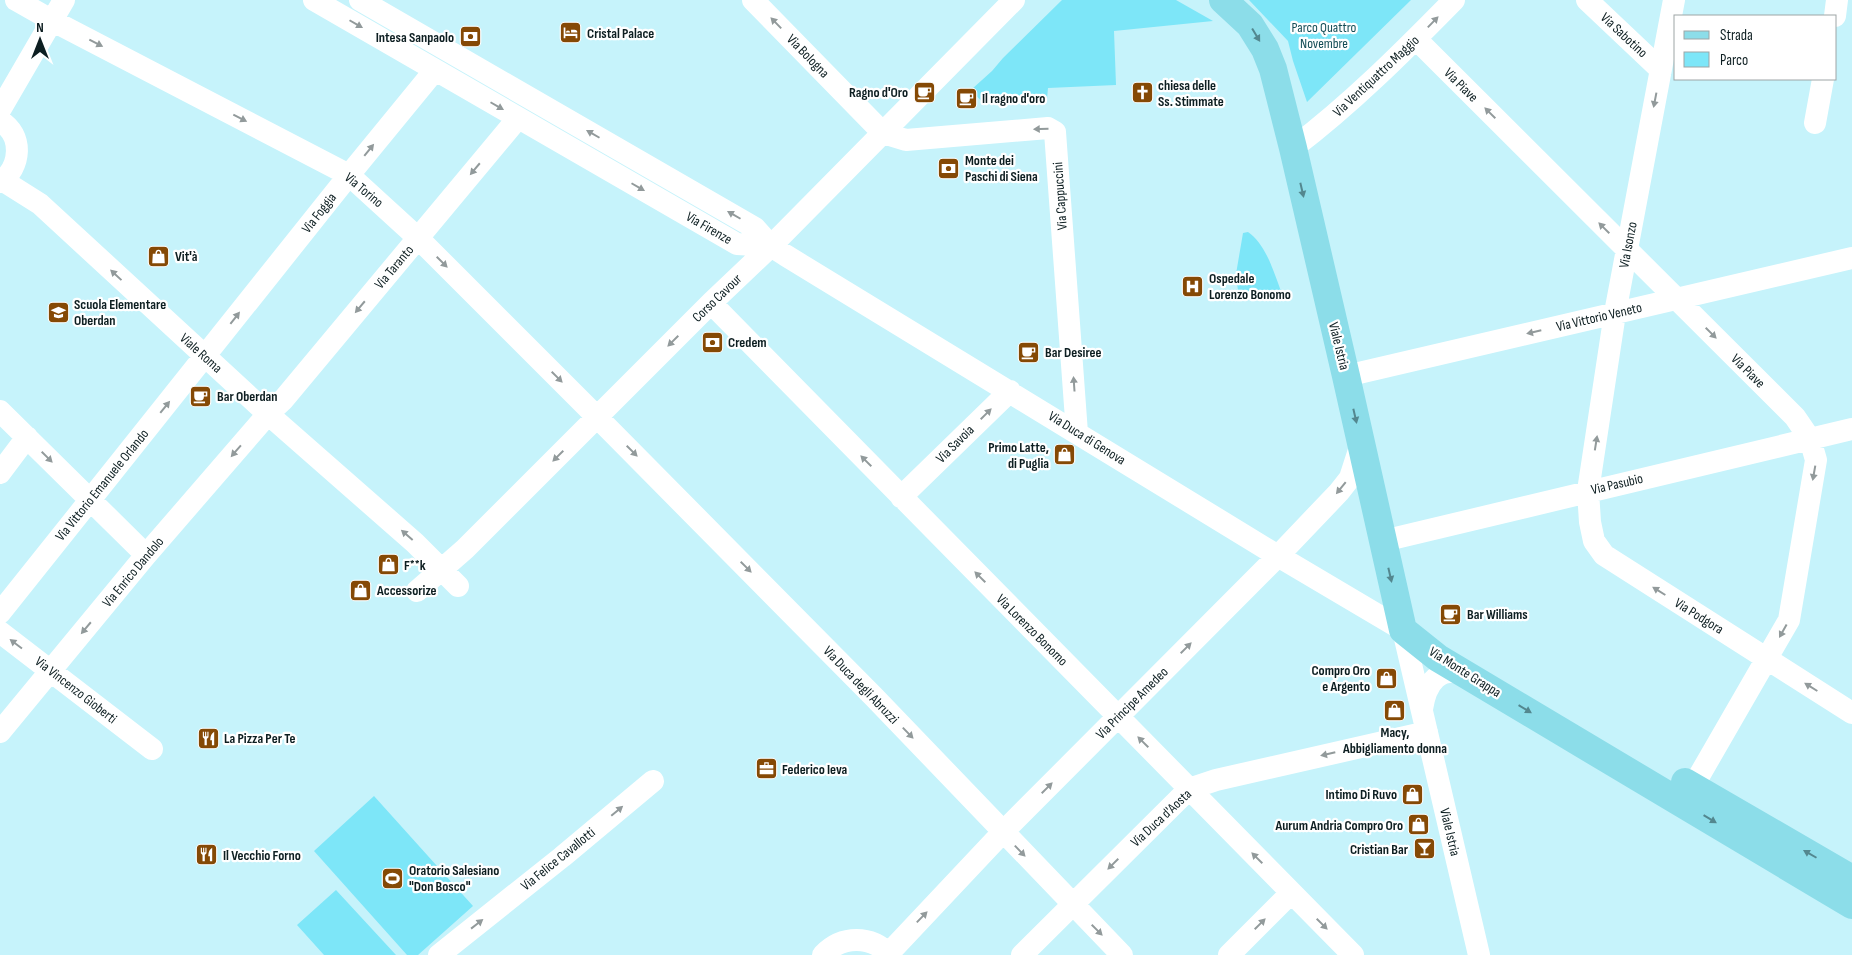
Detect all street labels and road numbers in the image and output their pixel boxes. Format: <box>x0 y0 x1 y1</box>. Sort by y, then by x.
street label: Via Sabotino <box>1597 9 1651 61</box>
street label: Via Bologna <box>783 31 833 81</box>
street label: Via Ventiquattro Maggio <box>1329 32 1423 120</box>
street label: Via Piave <box>1440 64 1482 106</box>
street label: Via Cappuccini <box>1049 161 1071 231</box>
street label: Via Torino <box>341 169 387 211</box>
street label: Via Foggia <box>298 189 340 237</box>
street label: Via Firenze <box>683 208 735 248</box>
street label: Via Isonzo <box>1615 220 1641 270</box>
street label: Via Taranto <box>371 242 417 292</box>
street label: Corso Cavour <box>689 270 745 326</box>
street label: Via Vittorio Veneto <box>1555 299 1644 335</box>
street label: Viale Istria <box>1325 320 1353 372</box>
street label: Viale Roma <box>176 330 226 376</box>
street label: Via Piave <box>1727 350 1769 392</box>
street label: Via Duca di Genova <box>1045 407 1129 469</box>
street label: Via Savoia <box>932 421 978 467</box>
street label: Via Vittorio Emanuele Orlando <box>52 426 152 544</box>
street label: Via Pasubio <box>1589 470 1645 498</box>
street label: Via Enrico Dandolo <box>99 533 168 611</box>
street label: Via Lorenzo Bonomo <box>993 591 1071 669</box>
street label: Via Podgora <box>1671 594 1727 638</box>
street label: Via Duca degli Abruzzi <box>820 643 902 727</box>
street label: Via Monte Grappa <box>1426 643 1504 701</box>
street label: Via Vincenzo Gioberti <box>32 653 120 727</box>
street label: Via Principe Amedeo <box>1092 663 1172 743</box>
street label: Via Duca d'Aosta <box>1127 786 1195 850</box>
street label: Viale Istria <box>1436 806 1464 858</box>
street label: Via Felice Cavallotti <box>517 824 599 894</box>

